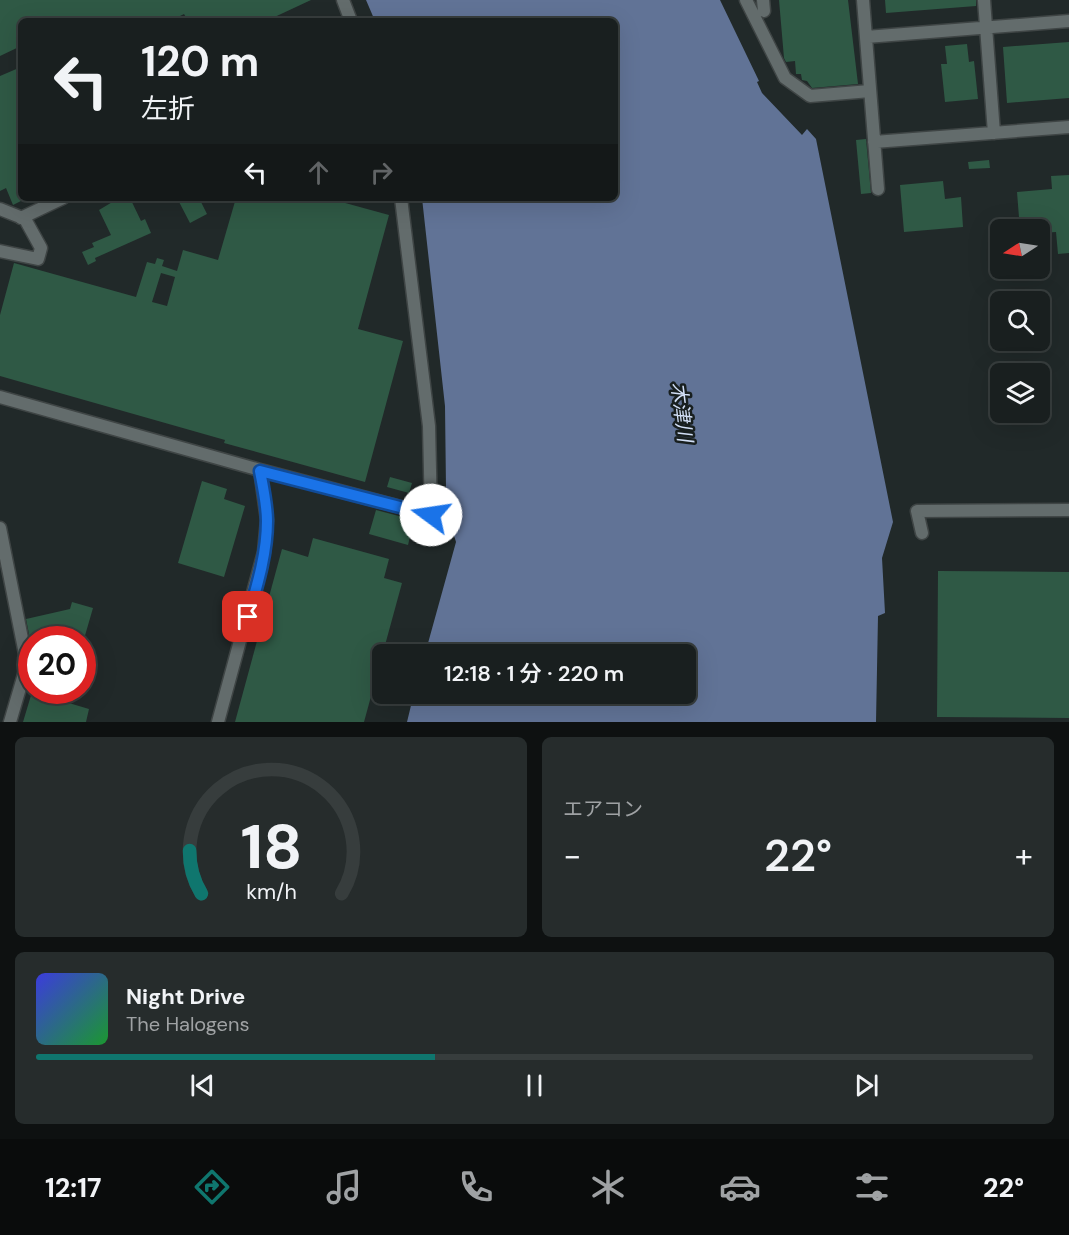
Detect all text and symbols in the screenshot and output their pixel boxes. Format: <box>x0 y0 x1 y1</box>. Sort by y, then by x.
text: 120 m <box>141 34 259 89</box>
icon: left <box>42 42 120 120</box>
text: 左折 <box>141 91 195 126</box>
icon: left <box>239 156 272 189</box>
icon: ahead <box>302 156 335 189</box>
icon: right <box>365 156 398 189</box>
north arrow <box>990 219 1050 279</box>
map controls <box>990 219 1050 423</box>
button: search <box>990 291 1050 351</box>
button: layers <box>990 363 1050 423</box>
water label: 木津川 <box>665 381 699 445</box>
position arrow <box>399 483 463 547</box>
pin <box>222 591 273 642</box>
icon: arrive <box>231 600 264 633</box>
speed limit sign: 20 <box>18 626 96 704</box>
text: 12:18 · 1 分 · 220 m <box>444 659 624 688</box>
text: エアコン <box>563 796 643 822</box>
text: 18 <box>240 806 302 887</box>
text: 22° <box>764 826 832 885</box>
text: − <box>563 834 581 877</box>
text: + <box>1015 834 1033 877</box>
text: km/h <box>246 878 296 906</box>
text: Night Drive <box>126 982 245 1011</box>
text: The Halogens <box>126 1011 249 1037</box>
icon: previous <box>186 1069 219 1102</box>
icon: pause <box>518 1069 551 1102</box>
icon: next <box>850 1069 883 1102</box>
icon: directions <box>191 1166 233 1208</box>
icon: music <box>323 1166 365 1208</box>
icon: phone <box>455 1166 497 1208</box>
icon: climate <box>587 1166 629 1208</box>
icon: car <box>719 1166 761 1208</box>
icon: filters <box>851 1166 893 1208</box>
text: 12:17 <box>45 1170 102 1205</box>
text: 22° <box>983 1170 1024 1205</box>

